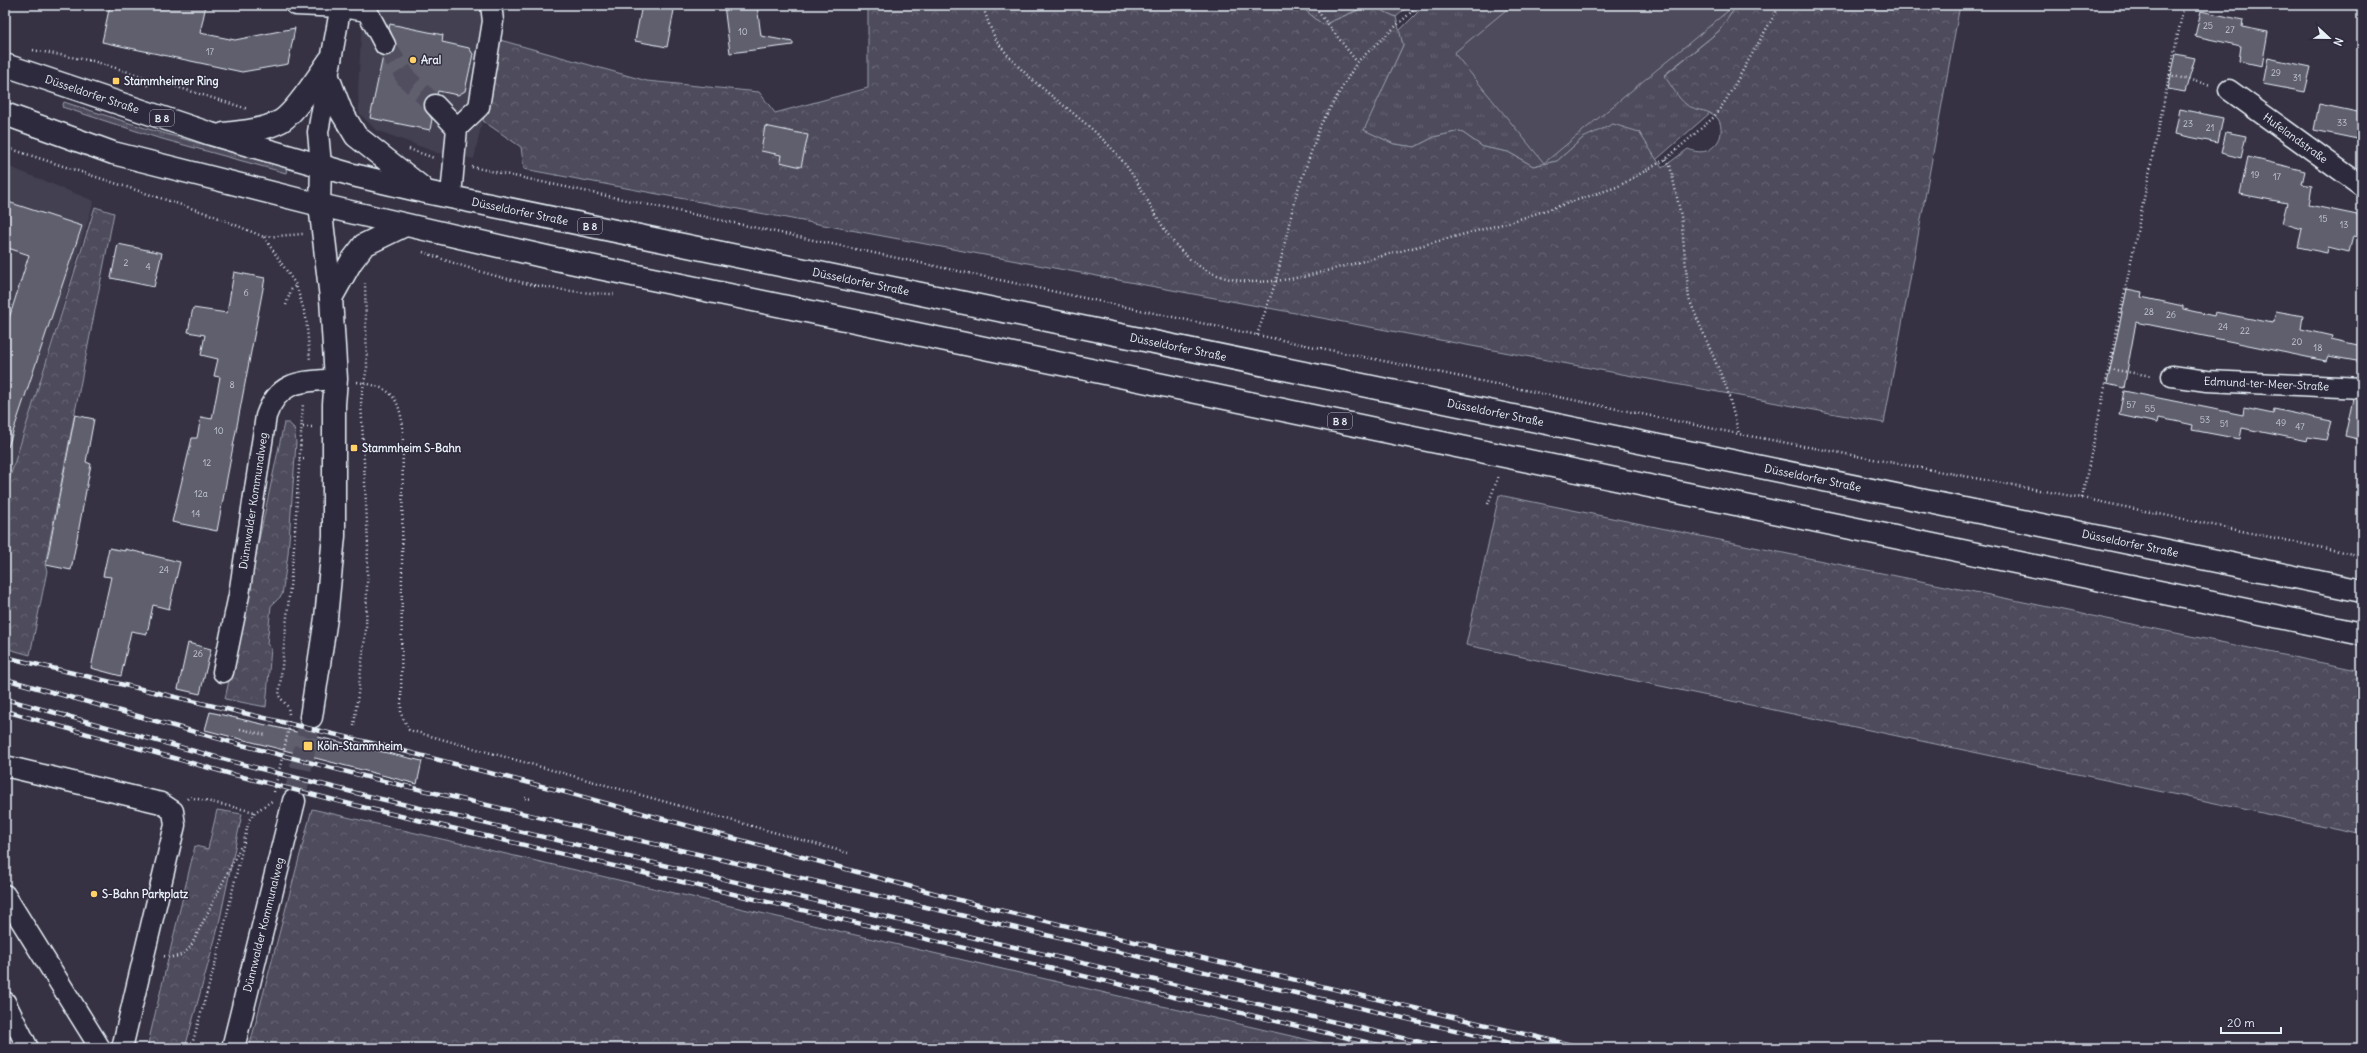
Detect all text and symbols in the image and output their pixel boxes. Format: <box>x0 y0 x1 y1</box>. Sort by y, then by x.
north arrow <box>2309 18 2349 58</box>
house number: 25 <box>2203 20 2213 31</box>
house number: 27 <box>2225 24 2235 35</box>
house number: 10 <box>738 26 748 37</box>
text: N <box>2330 36 2346 48</box>
house number: 17 <box>206 46 215 57</box>
place label: Aral <box>421 53 441 67</box>
marker: Aral <box>408 55 418 65</box>
house number: 29 <box>2271 67 2281 78</box>
street label: Düsseldorfer Straße <box>43 72 141 117</box>
house number: 31 <box>2293 72 2301 83</box>
place label: Stammheimer Ring <box>124 74 219 89</box>
marker: Stammheimer Ring <box>111 76 121 86</box>
road number: B 8 <box>150 110 174 126</box>
street label: Hufelandstraße <box>2260 110 2331 166</box>
house number: 33 <box>2337 117 2347 128</box>
house number: 23 <box>2183 118 2193 129</box>
house number: 21 <box>2206 122 2214 133</box>
house number: 19 <box>2251 169 2259 180</box>
house number: 17 <box>2273 171 2282 182</box>
street label: Düsseldorfer Straße <box>470 195 570 228</box>
house number: 15 <box>2319 213 2327 224</box>
road number: B 8 <box>578 218 602 234</box>
house number: 13 <box>2340 219 2348 230</box>
house number: 2 <box>124 257 129 268</box>
house number: 4 <box>145 261 151 272</box>
street label: Düsseldorfer Straße <box>811 265 911 298</box>
house number: 6 <box>243 287 249 298</box>
house number: 28 <box>2144 306 2154 317</box>
house number: 26 <box>2166 309 2176 320</box>
house number: 24 <box>2218 321 2228 332</box>
house number: 22 <box>2240 325 2250 336</box>
street label: Düsseldorfer Straße <box>1129 330 1228 364</box>
house number: 20 <box>2292 336 2303 347</box>
house number: 18 <box>2314 342 2322 353</box>
street label: Edmund-ter-Meer-Straße <box>2204 374 2330 394</box>
house number: 8 <box>229 379 235 390</box>
street label: Düsseldorfer Straße <box>1446 396 1545 429</box>
house number: 57 <box>2126 399 2136 410</box>
house number: 55 <box>2145 403 2155 414</box>
road number: B 8 <box>1328 413 1352 429</box>
house number: 53 <box>2200 414 2210 425</box>
house number: 49 <box>2276 417 2286 428</box>
house number: 51 <box>2220 418 2228 429</box>
house number: 47 <box>2295 421 2305 432</box>
house number: 10 <box>214 425 224 436</box>
street label: Dünnwalder Kommunalweg <box>236 431 270 570</box>
place label: Stammheim S-Bahn <box>362 441 462 455</box>
marker: Stammheim S-Bahn <box>349 443 359 453</box>
house number: 12 <box>203 457 211 468</box>
street label: Düsseldorfer Straße <box>1763 461 1863 495</box>
house number: 12a <box>194 488 208 499</box>
house number: 14 <box>192 508 200 519</box>
street label: Düsseldorfer Straße <box>2081 526 2180 560</box>
house number: 24 <box>159 564 169 575</box>
house number: 26 <box>193 648 203 659</box>
place label: Köln-Stammheim <box>317 739 403 753</box>
marker: Köln-Stammheim <box>302 740 314 752</box>
street label: Dünnwalder Kommunalweg <box>240 856 287 993</box>
place label: S-Bahn Parkplatz <box>102 887 189 902</box>
marker: S-Bahn Parkplatz <box>89 889 99 899</box>
scale bar <box>2221 1009 2281 1035</box>
text: 20 m <box>2227 1015 2255 1030</box>

